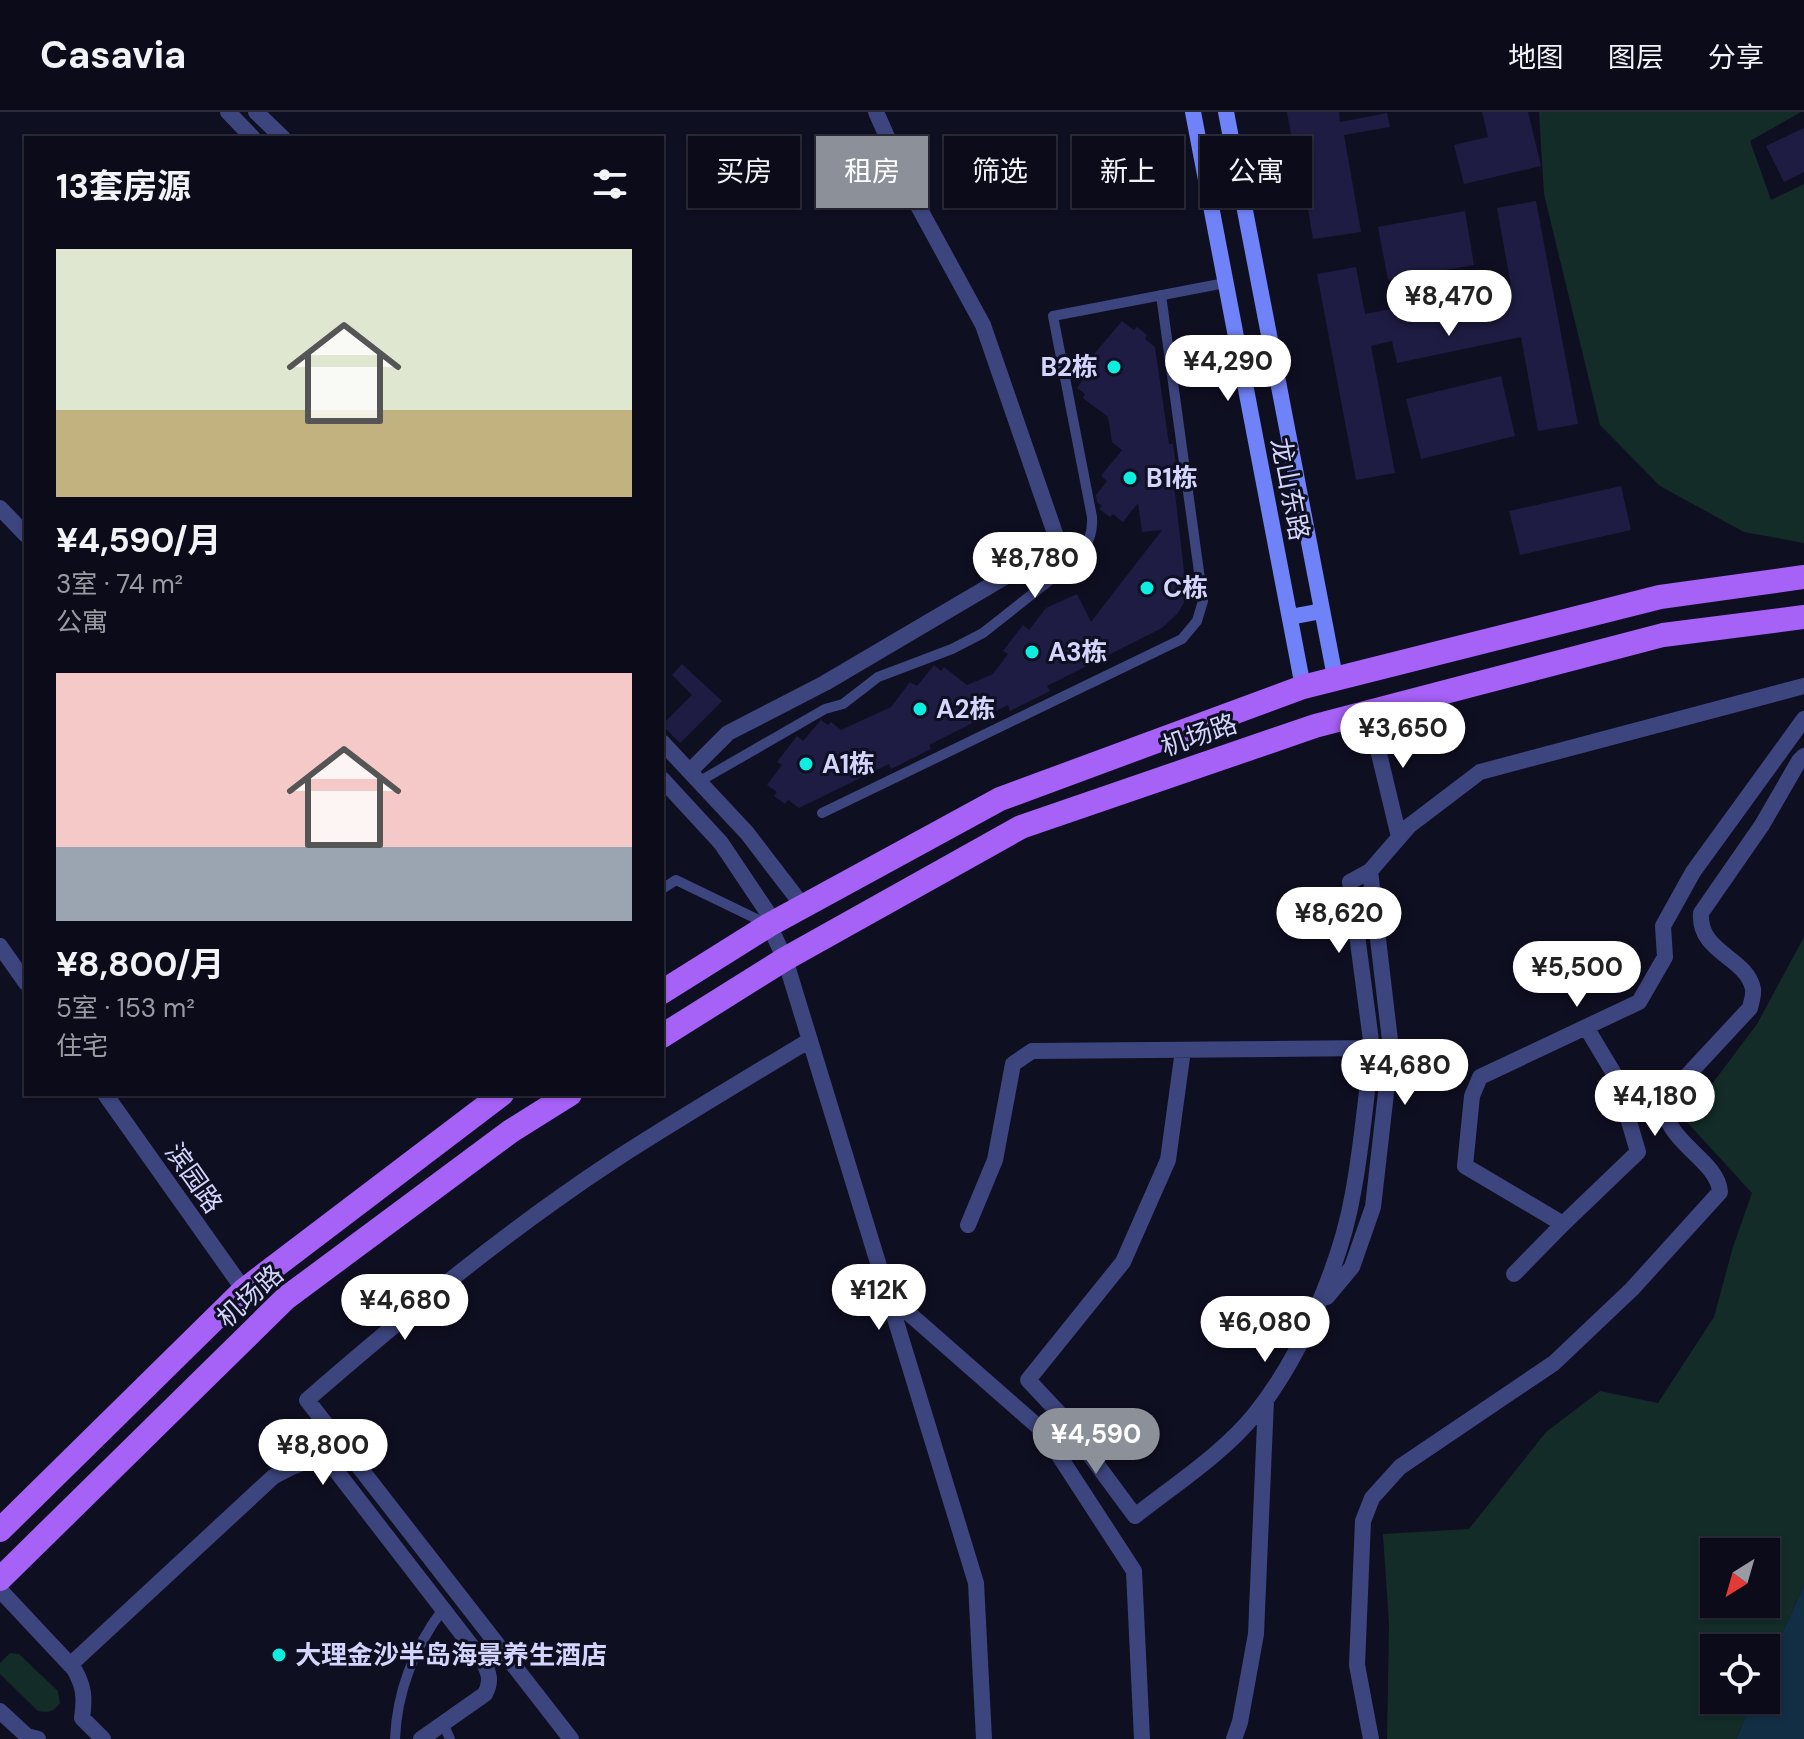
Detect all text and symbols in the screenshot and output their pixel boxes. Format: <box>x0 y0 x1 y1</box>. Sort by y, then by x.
text: Casavia <box>40 30 186 80</box>
text: 地图 <box>1508 39 1564 76</box>
text: 图层 <box>1608 39 1664 76</box>
text: 分享 <box>1708 39 1764 76</box>
chip: 买房 <box>688 136 800 208</box>
chip: 租房 <box>816 136 928 208</box>
chip: 筛选 <box>944 136 1056 208</box>
chip: 新上 <box>1072 136 1184 208</box>
chip: 公寓 <box>1200 136 1312 208</box>
icon: filters <box>588 162 632 206</box>
text: 13套房源 <box>56 164 191 209</box>
pin: ¥8,470 <box>1384 270 1514 338</box>
text: ¥8,470 <box>1405 279 1493 313</box>
icon: home <box>272 301 416 445</box>
pin: ¥4,290 <box>1163 335 1293 403</box>
text: ¥4,290 <box>1183 344 1273 378</box>
place label: B2栋 <box>1040 350 1098 384</box>
marker: B2栋 <box>1105 358 1123 376</box>
street label: 龙山东路 <box>1263 435 1317 543</box>
place label: B1栋 <box>1146 461 1198 495</box>
marker: B1栋 <box>1121 469 1139 487</box>
text: ¥4,590/月 <box>56 518 222 563</box>
pin: ¥8,780 <box>970 532 1100 600</box>
text: ¥8,780 <box>991 541 1079 575</box>
text: 3室 · 74 m² <box>56 567 183 601</box>
place label: C栋 <box>1163 571 1208 605</box>
marker: C栋 <box>1138 579 1156 597</box>
text: 公寓 <box>56 605 108 639</box>
place label: A3栋 <box>1048 635 1108 669</box>
marker: A3栋 <box>1023 643 1041 661</box>
place label: A2栋 <box>936 692 995 726</box>
marker: A2栋 <box>911 700 929 718</box>
pin: ¥3,650 <box>1338 702 1468 770</box>
street label: 机场路 <box>1157 706 1241 764</box>
text: ¥3,650 <box>1358 711 1448 745</box>
icon: home <box>272 725 416 869</box>
place label: A1栋 <box>822 747 875 781</box>
marker: A1栋 <box>797 755 815 773</box>
pin: ¥8,620 <box>1274 887 1404 955</box>
text: ¥8,620 <box>1294 896 1384 930</box>
pin: ¥5,500 <box>1512 941 1642 1009</box>
text: ¥8,800/月 <box>56 942 225 987</box>
text: ¥5,500 <box>1531 950 1623 984</box>
text: 5室 · 153 m² <box>56 991 195 1025</box>
text: 住宅 <box>56 1029 108 1063</box>
pin: ¥4,680 <box>1340 1039 1470 1107</box>
text: ¥4,680 <box>1359 1048 1451 1082</box>
pin: ¥4,180 <box>1590 1070 1720 1138</box>
text: ¥4,180 <box>1613 1079 1697 1113</box>
street label: 滨园路 <box>158 1136 230 1220</box>
street label: 机场路 <box>210 1257 290 1335</box>
pin: ¥12K <box>832 1264 926 1332</box>
text: ¥12K <box>850 1273 908 1307</box>
pin: ¥4,680 <box>340 1274 470 1342</box>
text: ¥4,680 <box>359 1283 451 1317</box>
pin: ¥6,080 <box>1200 1296 1330 1364</box>
text: ¥6,080 <box>1219 1305 1311 1339</box>
pin: ¥4,590 <box>1031 1408 1161 1476</box>
text: ¥4,590 <box>1051 1417 1141 1451</box>
pin: ¥8,800 <box>258 1419 388 1487</box>
text: ¥8,800 <box>277 1428 369 1462</box>
north arrow <box>1700 1538 1780 1618</box>
map controls <box>1700 1538 1780 1714</box>
button: locate <box>1700 1634 1780 1714</box>
place label: 大理金沙半岛海景养生酒店 <box>295 1638 607 1672</box>
marker: 大理金沙半岛海景养生酒店 <box>270 1646 288 1664</box>

